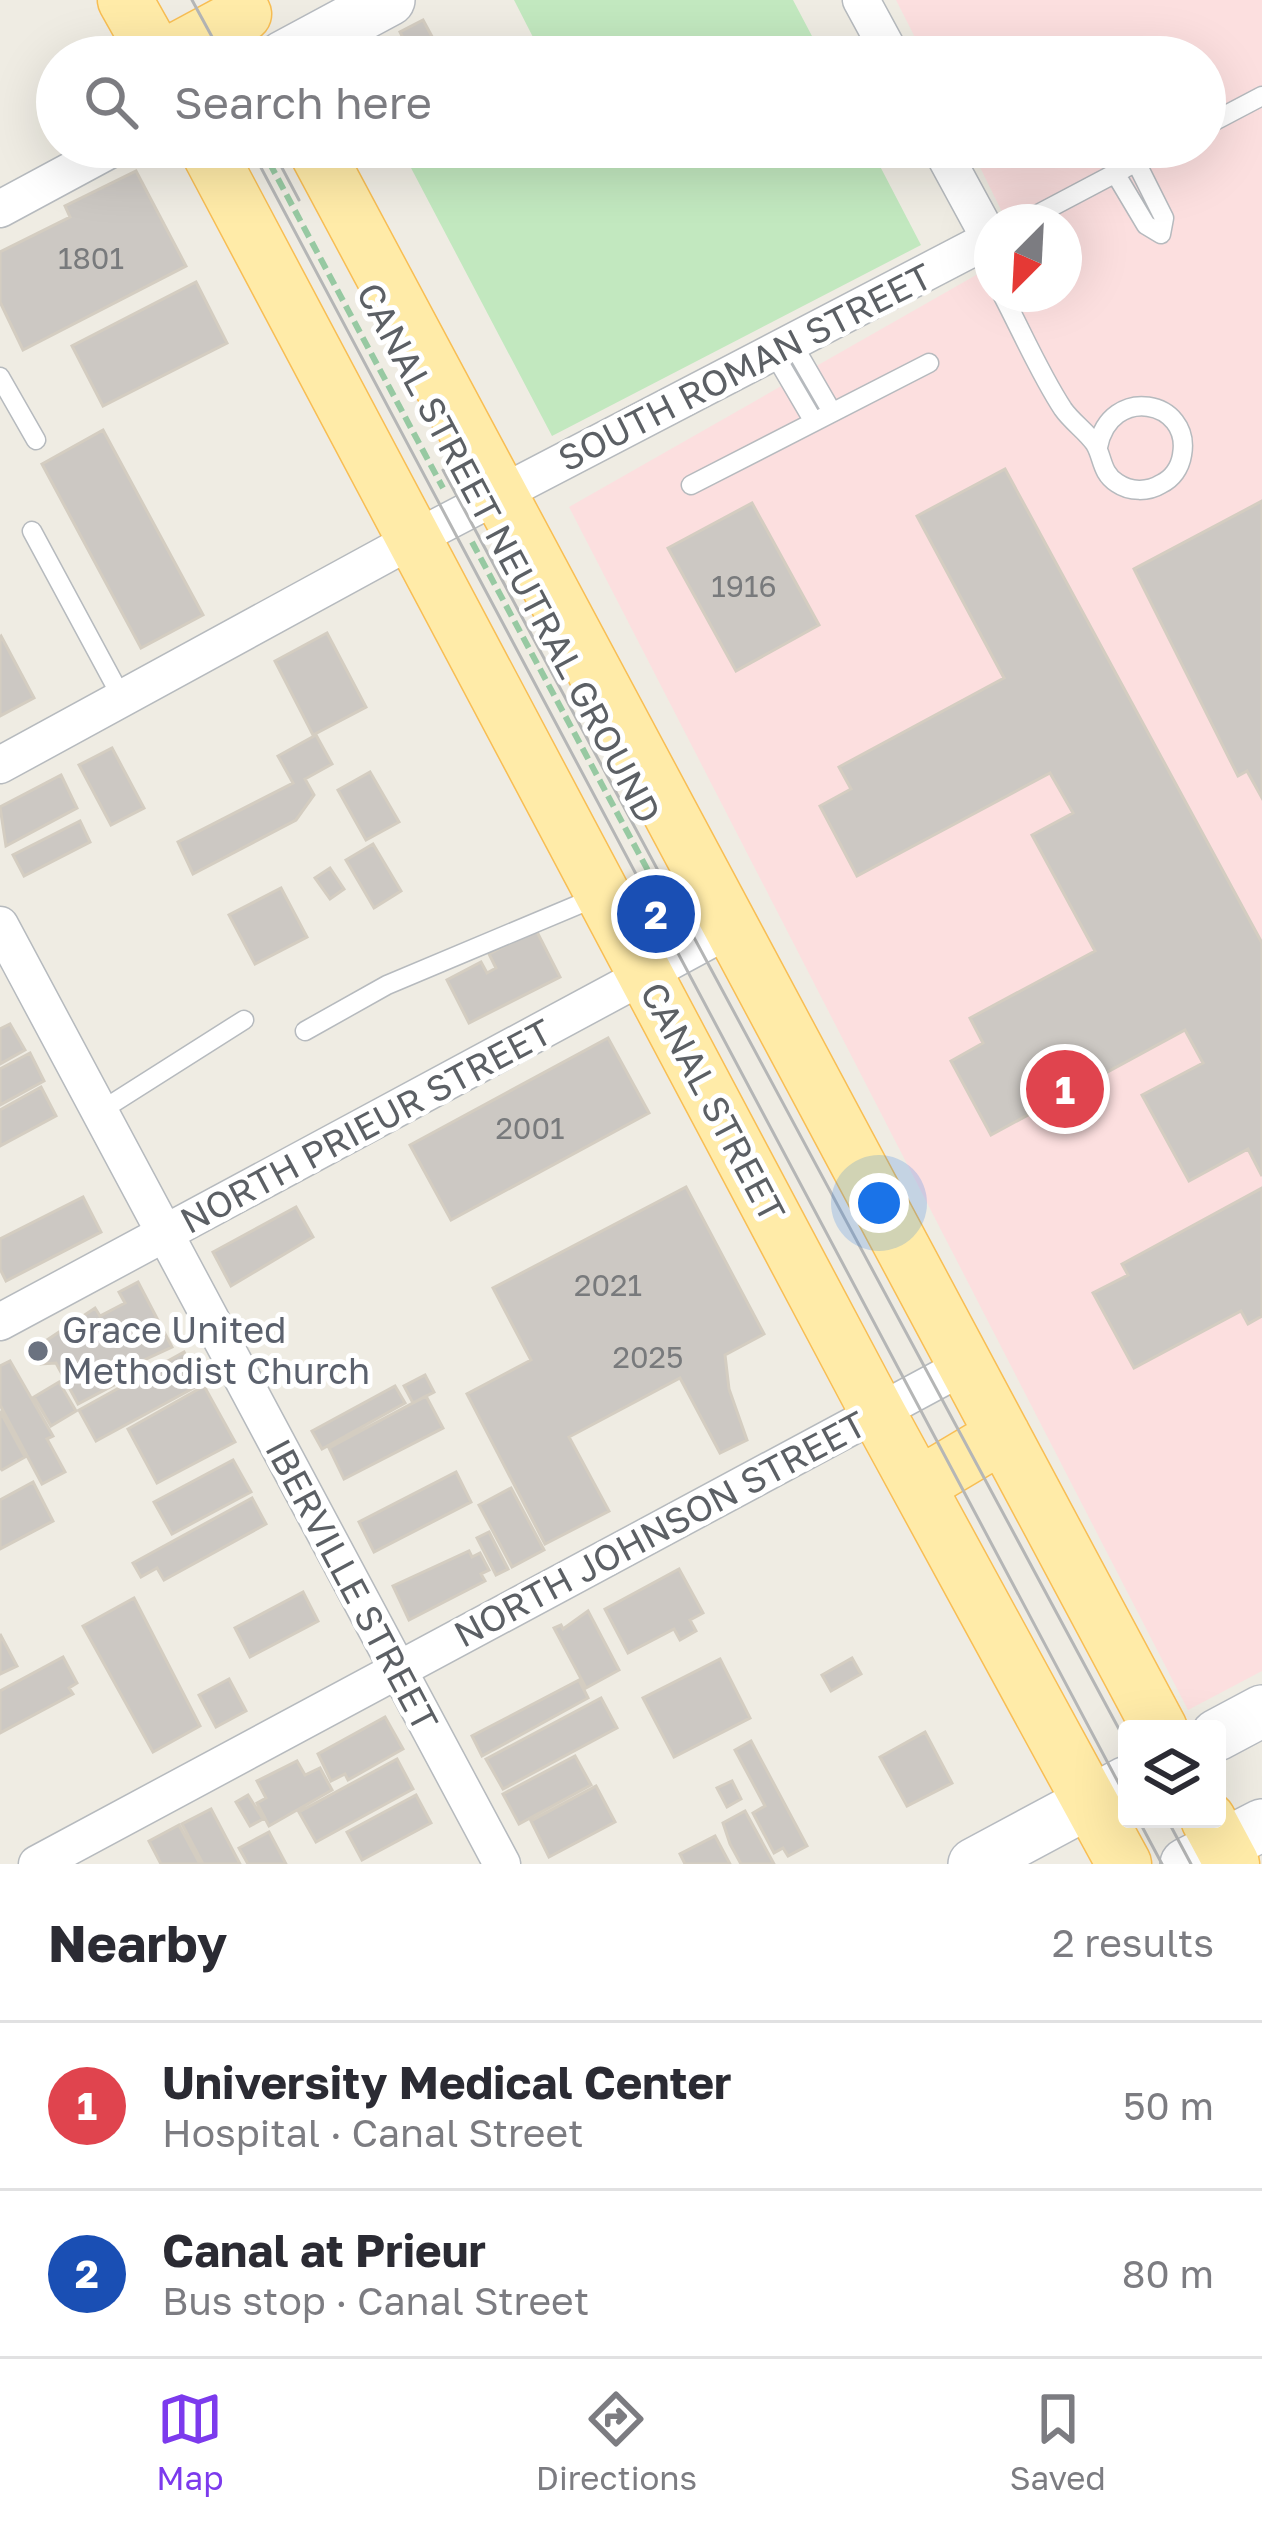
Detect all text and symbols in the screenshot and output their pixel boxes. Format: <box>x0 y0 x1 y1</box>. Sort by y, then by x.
search box <box>36 36 1226 168</box>
icon: search <box>78 69 144 135</box>
text: Search here <box>174 75 432 129</box>
north arrow <box>974 204 1082 312</box>
house number: 1801 <box>58 240 124 276</box>
street label: SOUTH ROMAN STREET <box>551 254 939 480</box>
street label: CANAL STREET NEUTRAL GROUND <box>348 275 671 830</box>
house number: 1916 <box>711 568 777 604</box>
pin: 2 <box>617 869 695 959</box>
street label: CANAL STREET <box>632 975 795 1229</box>
street label: NORTH PRIEUR STREET <box>173 1009 559 1242</box>
pin: 1 <box>1026 1044 1104 1134</box>
house number: 2001 <box>495 1110 565 1146</box>
your location <box>849 1173 909 1233</box>
house number: 2021 <box>574 1267 642 1303</box>
place label: Grace United Methodist Church <box>62 1308 370 1392</box>
marker: Grace United Methodist Church <box>25 1338 51 1364</box>
house number: 2025 <box>613 1339 683 1375</box>
street label: NORTH JOHNSON STREET <box>446 1402 873 1656</box>
street label: IBERVILLE STREET <box>257 1431 448 1738</box>
map controls <box>1118 1720 1226 1828</box>
button: layers <box>1118 1720 1226 1828</box>
text: Nearby <box>48 1912 227 1973</box>
text: 2 results <box>1052 1919 1214 1966</box>
text: University Medical Center <box>162 2055 732 2109</box>
text: 1 <box>77 2082 97 2129</box>
text: 50 m <box>1123 2082 1214 2129</box>
text: Hospital · Canal Street <box>162 2109 584 2156</box>
text: Canal at Prieur <box>162 2223 486 2277</box>
text: 2 <box>75 2250 99 2297</box>
text: 80 m <box>1122 2250 1214 2297</box>
text: Bus stop · Canal Street <box>162 2277 589 2324</box>
tab: Map <box>156 2386 224 2497</box>
tab: Directions <box>536 2386 697 2497</box>
tab: Saved <box>1009 2386 1106 2497</box>

